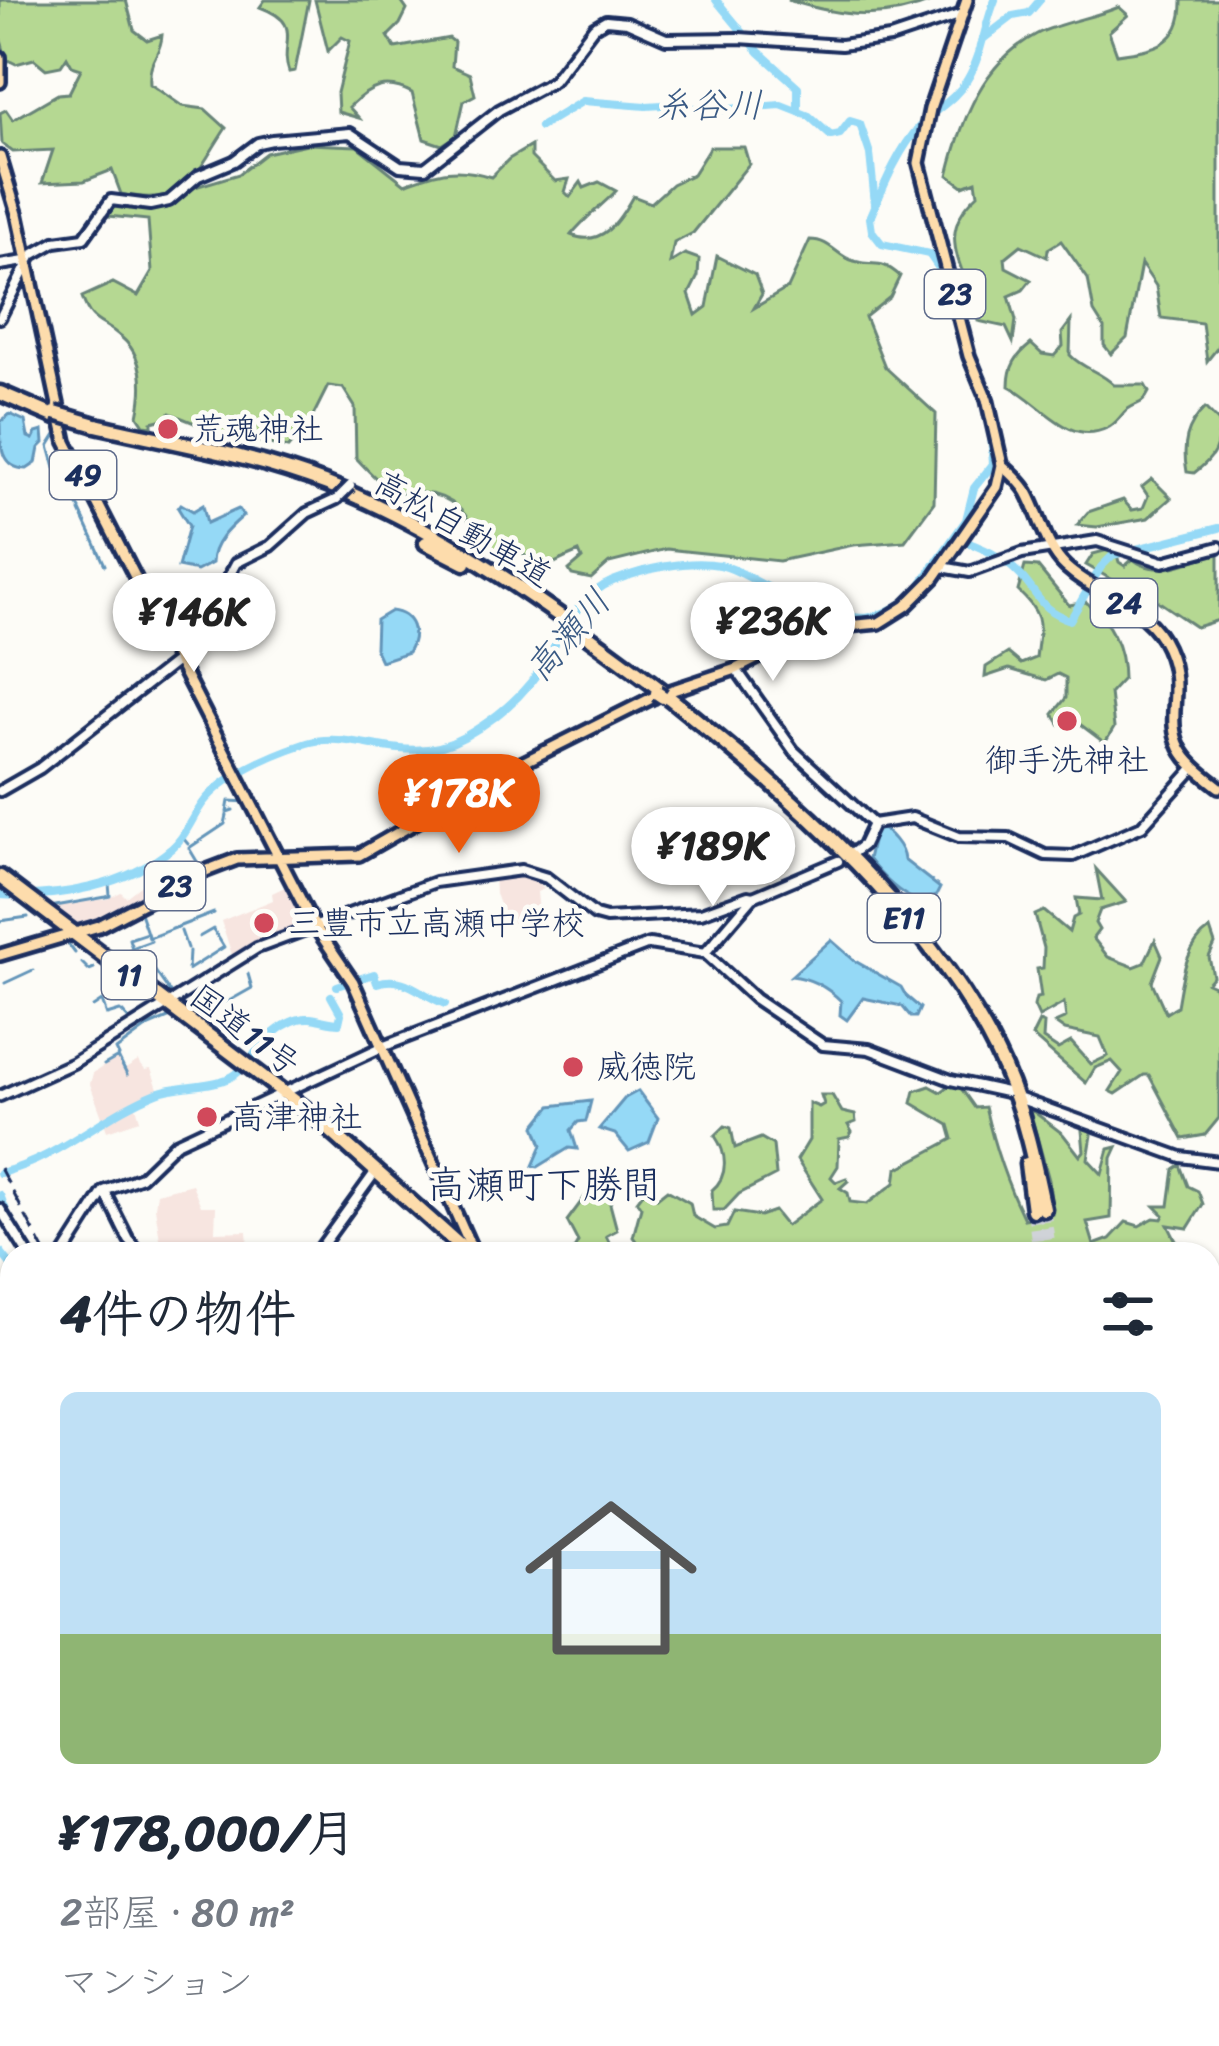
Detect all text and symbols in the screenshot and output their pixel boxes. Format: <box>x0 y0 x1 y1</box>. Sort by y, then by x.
water label: 糸谷川 <box>655 73 763 137</box>
road number: 23 <box>925 270 985 318</box>
place label: 荒魂神社 <box>192 400 324 458</box>
marker: 荒魂神社 <box>155 416 181 442</box>
road number: 49 <box>50 451 116 499</box>
street label: 高松自動車道 <box>363 454 563 604</box>
pin: ¥146K <box>110 573 278 675</box>
water label: 高瀬川 <box>508 573 628 697</box>
text: ¥146K <box>140 577 248 646</box>
road number: 24 <box>1091 579 1157 627</box>
pin: ¥236K <box>689 582 857 684</box>
text: ¥236K <box>717 586 829 655</box>
marker: 御手洗神社 <box>1054 708 1080 734</box>
place label: 御手洗神社 <box>985 731 1150 789</box>
pin: ¥178K <box>375 754 543 856</box>
text: ¥178K <box>405 758 513 827</box>
pin: ¥189K <box>629 807 797 909</box>
text: ¥189K <box>658 811 768 880</box>
road number: 23 <box>145 862 205 910</box>
place label: 三豊市立高瀬中学校 <box>288 894 585 952</box>
road number: E11 <box>868 894 940 942</box>
marker: 三豊市立高瀬中学校 <box>251 910 277 936</box>
road number: 11 <box>102 951 156 999</box>
street label: 国道11号 <box>177 969 313 1091</box>
place label: 威徳院 <box>597 1038 696 1096</box>
marker: 威徳院 <box>560 1054 586 1080</box>
place label: 高津神社 <box>231 1088 363 1146</box>
marker: 高津神社 <box>194 1104 220 1130</box>
district label: 高瀬町下勝間 <box>427 1150 661 1219</box>
text: 4件の物件 <box>60 1269 296 1359</box>
icon: filters <box>1095 1281 1161 1347</box>
icon: home <box>503 1470 719 1686</box>
text: ¥178,000/月 <box>60 1788 357 1878</box>
text: 2部屋 · 80 m² <box>60 1878 295 1947</box>
text: マンション <box>60 1947 253 2016</box>

